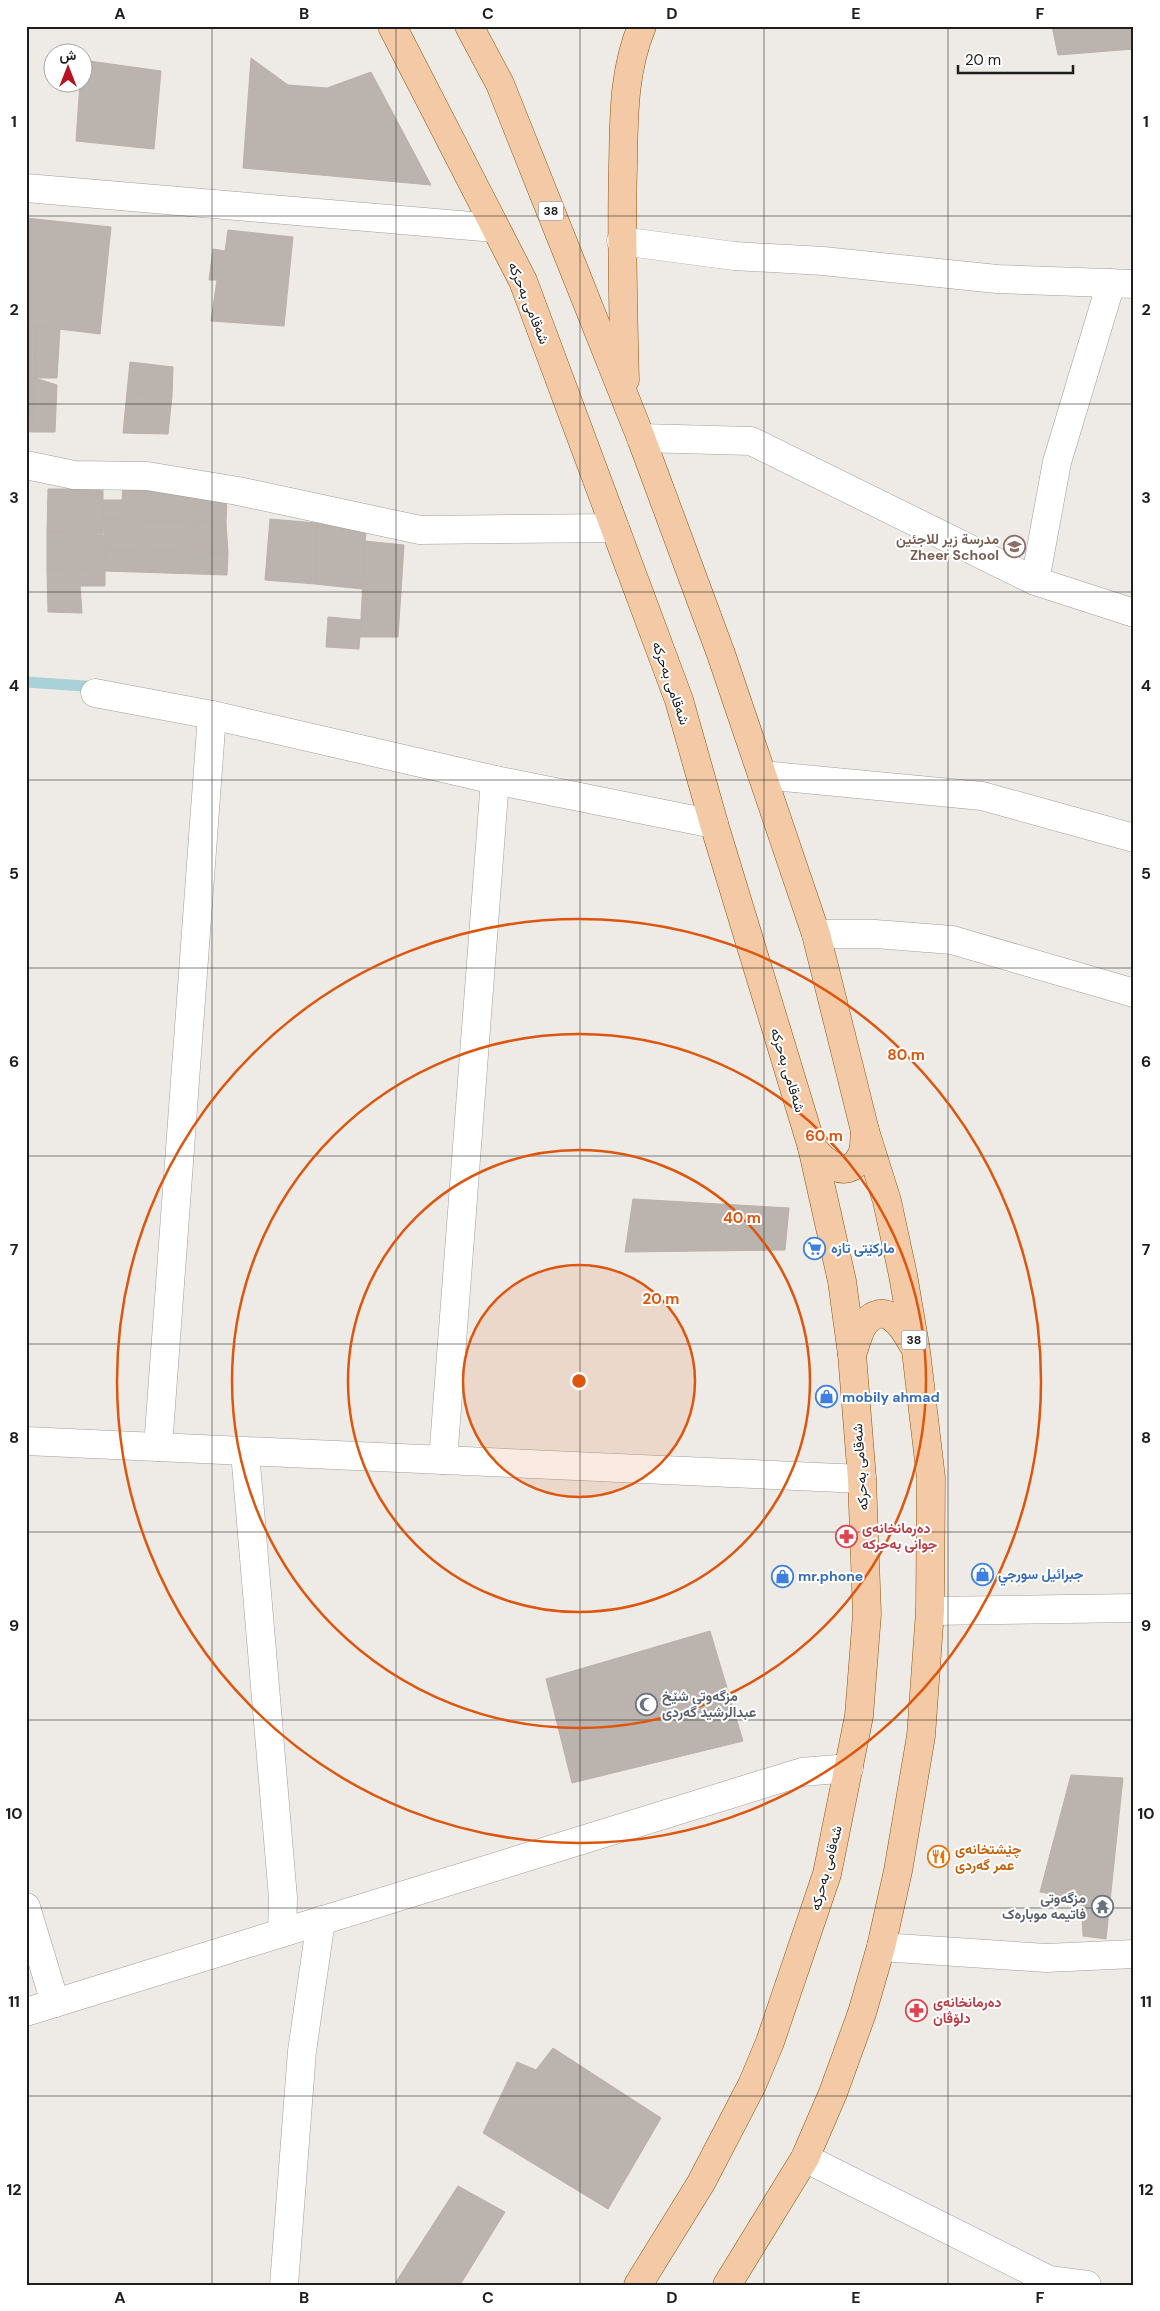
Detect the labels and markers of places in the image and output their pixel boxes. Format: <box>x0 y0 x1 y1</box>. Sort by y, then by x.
place label: مدرسة زير للاجئين Zheer School <box>896 530 999 564</box>
school or university icon: مدرسة زير للاجئين Zheer School <box>1003 535 1027 559</box>
supermarket icon: مارکێتی تازە <box>803 1236 827 1260</box>
place label: مارکێتی تازە <box>831 1239 895 1257</box>
centre of rings <box>570 1372 588 1390</box>
shop icon: mobily ahmad <box>814 1385 838 1409</box>
place label: mobily ahmad <box>842 1388 940 1406</box>
place label: دەرمانخانەی جوانی بەحرکە <box>862 1519 938 1553</box>
pharmacy icon: دەرمانخانەی جوانی بەحرکە <box>834 1524 858 1548</box>
shop icon: جبرائيل سورجي <box>970 1562 994 1586</box>
shop icon: mr.phone <box>770 1564 794 1588</box>
place label: جبرائيل سورجي <box>998 1565 1084 1586</box>
place label: mr.phone <box>798 1567 863 1585</box>
place label: مزگەوتی شێخ عبدالرشید گەردی <box>662 1687 756 1721</box>
mosque icon: مزگەوتی شێخ عبدالرشید گەردی <box>634 1692 658 1716</box>
place label: چێشتخانەی عمر گەردی <box>955 1840 1022 1874</box>
restaurant icon: چێشتخانەی عمر گەردی <box>927 1845 951 1869</box>
place label: مزگەوتی فاتیمە موبارەک <box>1002 1889 1086 1923</box>
temple icon: مزگەوتی فاتیمە موبارەک <box>1090 1894 1114 1918</box>
place label: دەرمانخانەی دلۆڤان <box>933 1993 1001 2027</box>
pharmacy icon: دەرمانخانەی دلۆڤان <box>905 1998 929 2022</box>

